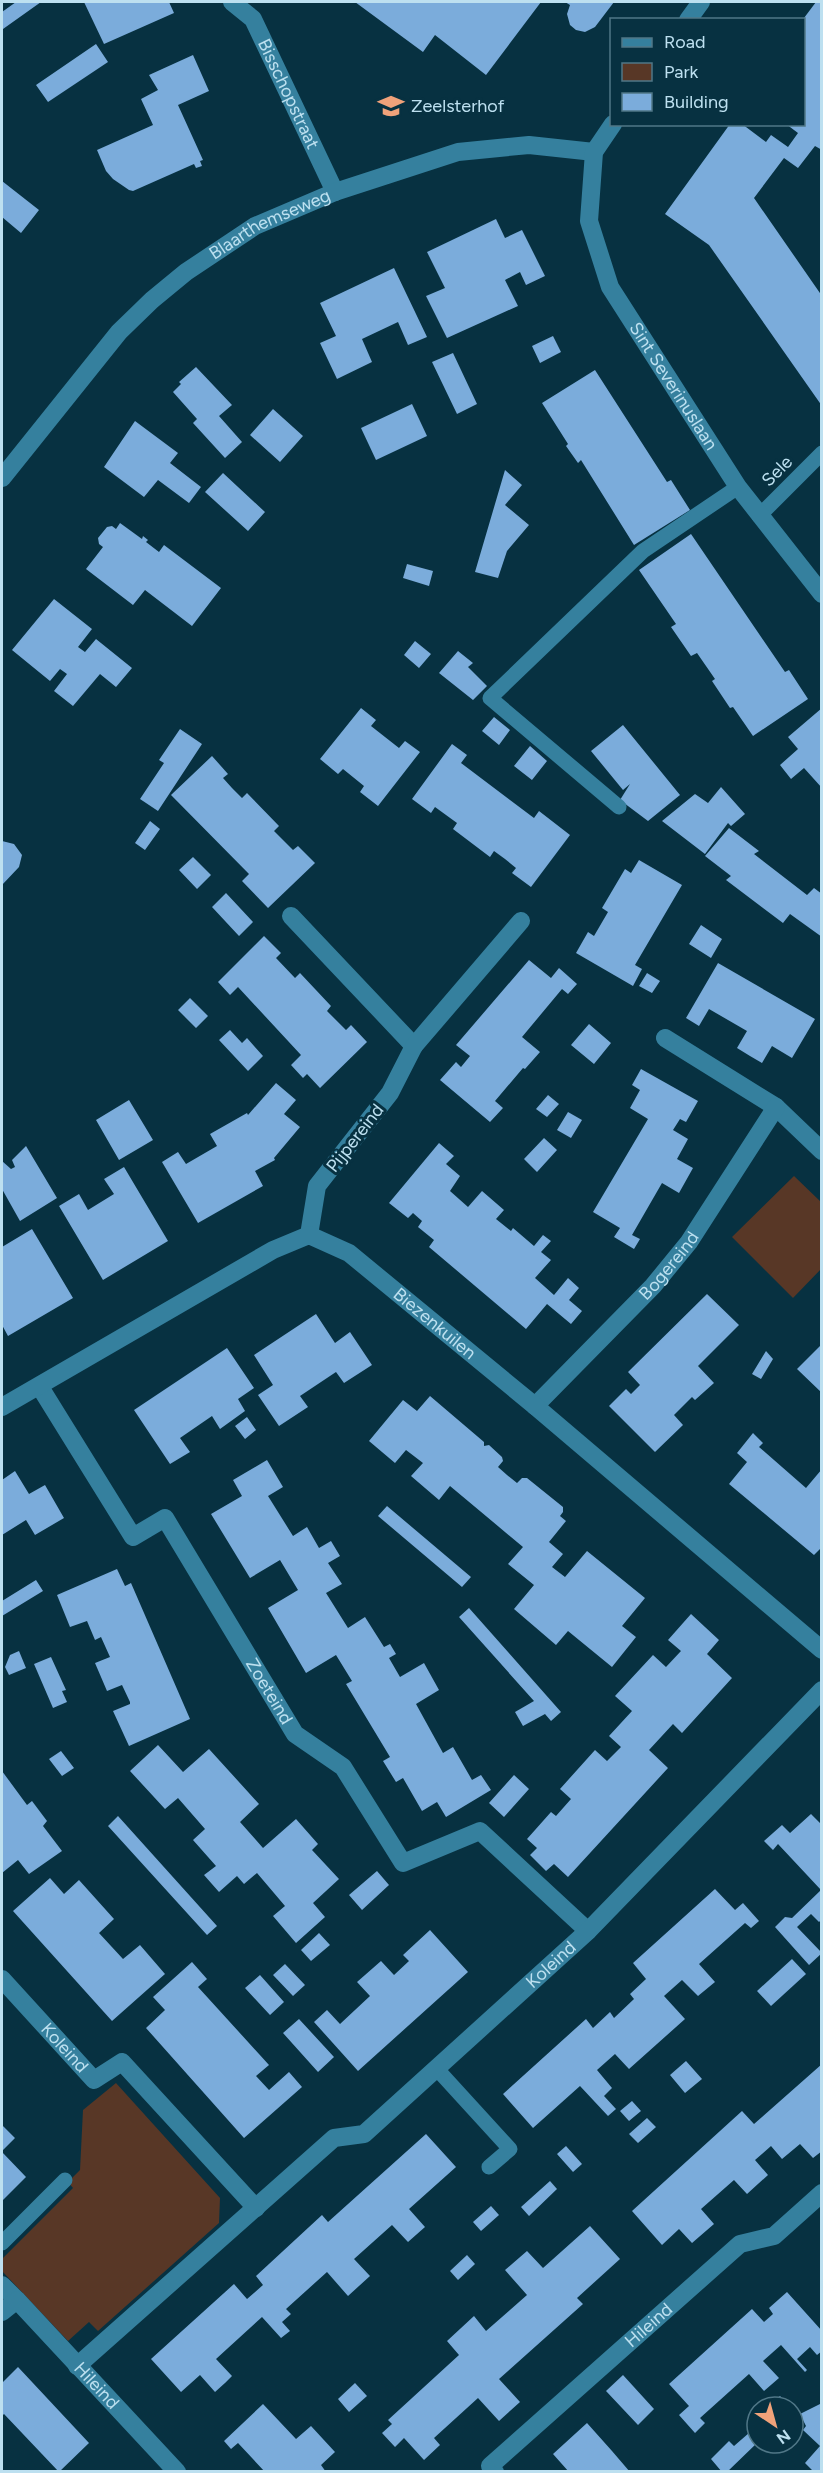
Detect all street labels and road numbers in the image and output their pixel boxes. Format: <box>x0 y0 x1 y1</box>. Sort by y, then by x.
street label: Bisschopstraat <box>253 35 324 153</box>
street label: Blaarthemseweg <box>205 184 334 265</box>
street label: Sint Severinuslaan <box>624 318 722 454</box>
street label: Sele <box>757 451 797 491</box>
street label: Pijpereind <box>322 1099 388 1177</box>
street label: Bogereind <box>634 1228 704 1305</box>
street label: Biezenkuilen <box>389 1283 480 1364</box>
street label: Zoeteind <box>241 1654 298 1728</box>
street label: Koleind <box>521 1936 580 1993</box>
street label: Koleind <box>36 2018 93 2077</box>
street label: Hileind <box>620 2298 677 2352</box>
street label: Hileind <box>69 2357 124 2414</box>

